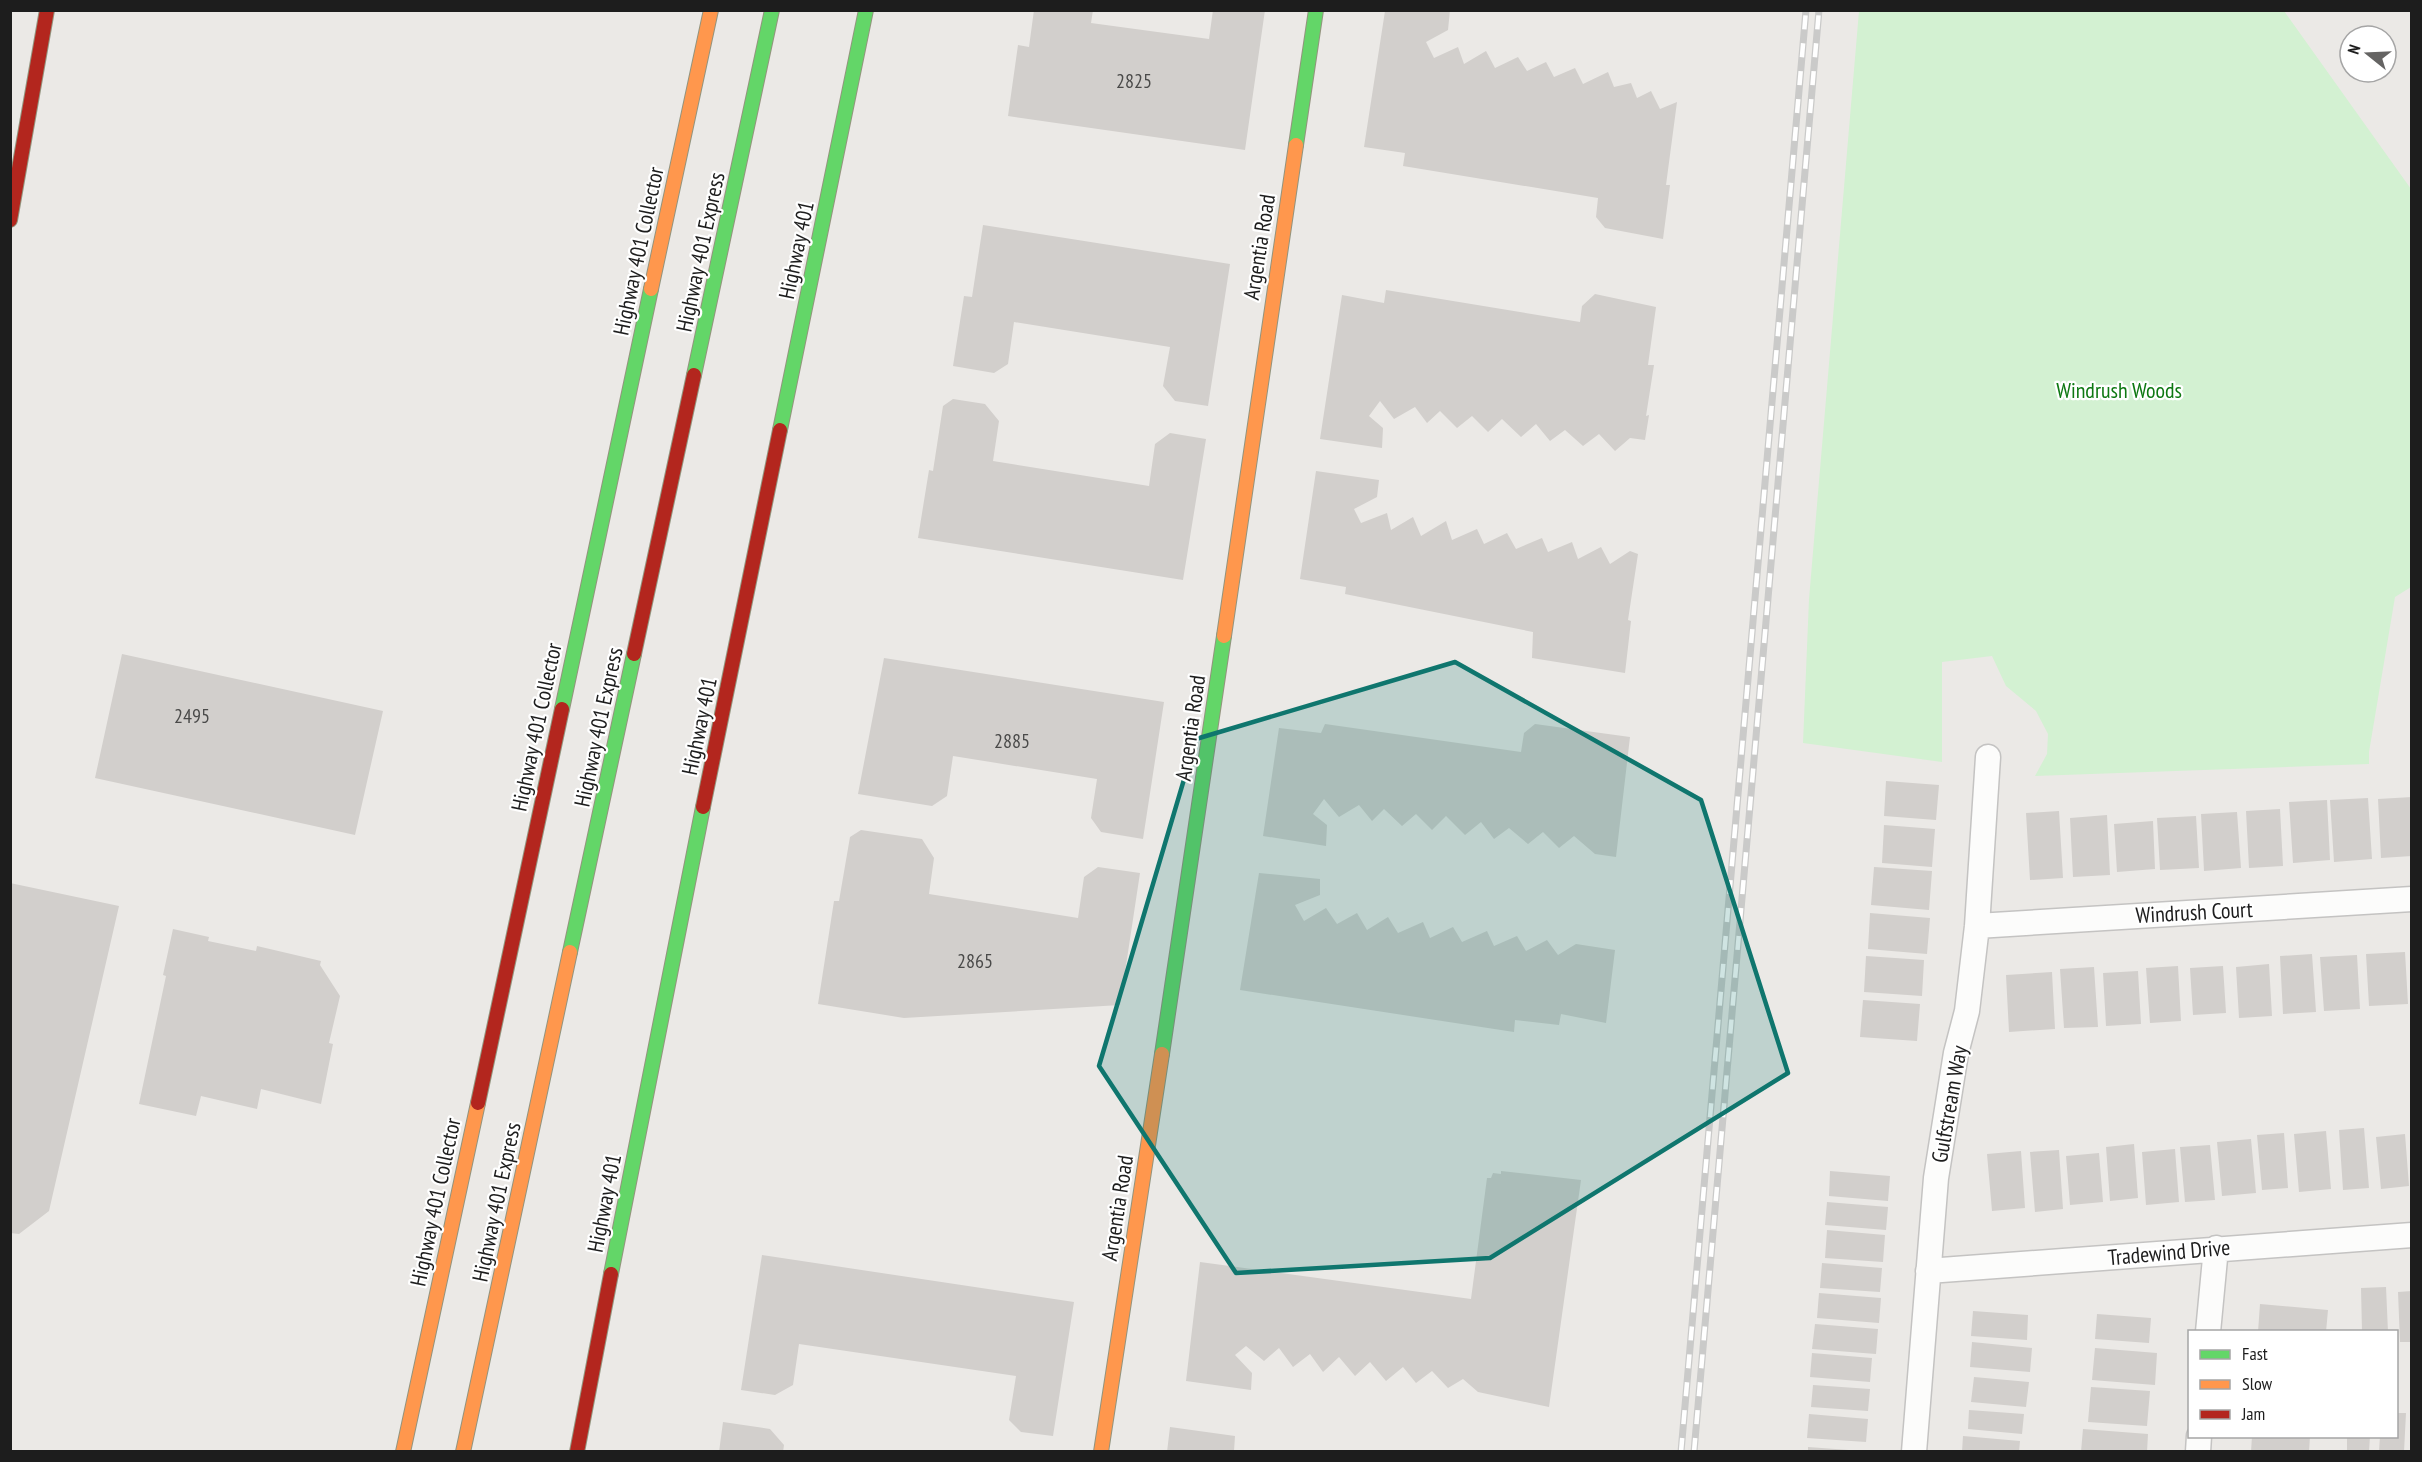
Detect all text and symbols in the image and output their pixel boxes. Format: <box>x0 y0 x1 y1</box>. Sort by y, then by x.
north arrow <box>2338 24 2398 84</box>
text: N <box>2343 42 2365 57</box>
house number: 2825 <box>1116 68 1152 94</box>
street label: Highway 401 Collector <box>606 164 670 338</box>
street label: Highway 401 Express <box>669 170 731 334</box>
street label: Argentia Road <box>1237 192 1281 302</box>
street label: Highway 401 <box>772 198 820 302</box>
park label: Windrush Woods <box>2056 376 2182 404</box>
street label: Highway 401 Collector <box>504 640 568 814</box>
street label: Highway 401 Express <box>567 645 629 809</box>
street label: Argentia Road <box>1169 673 1211 783</box>
street label: Highway 401 <box>675 674 723 778</box>
house number: 2495 <box>174 703 210 729</box>
house number: 2885 <box>994 728 1030 754</box>
street label: Windrush Court <box>2135 895 2253 929</box>
house number: 2865 <box>957 948 993 974</box>
street label: Gulfstream Way <box>1925 1043 1973 1165</box>
street label: Highway 401 Collector <box>403 1115 467 1289</box>
street label: Highway 401 Express <box>465 1120 527 1284</box>
street label: Highway 401 <box>581 1151 627 1255</box>
street label: Argentia Road <box>1095 1153 1139 1263</box>
street label: Tradewind Drive <box>2107 1233 2231 1271</box>
legend <box>2188 1330 2398 1438</box>
text: Fast <box>2242 1342 2268 1365</box>
text: Slow <box>2242 1372 2273 1395</box>
text: Jam <box>2241 1402 2265 1425</box>

